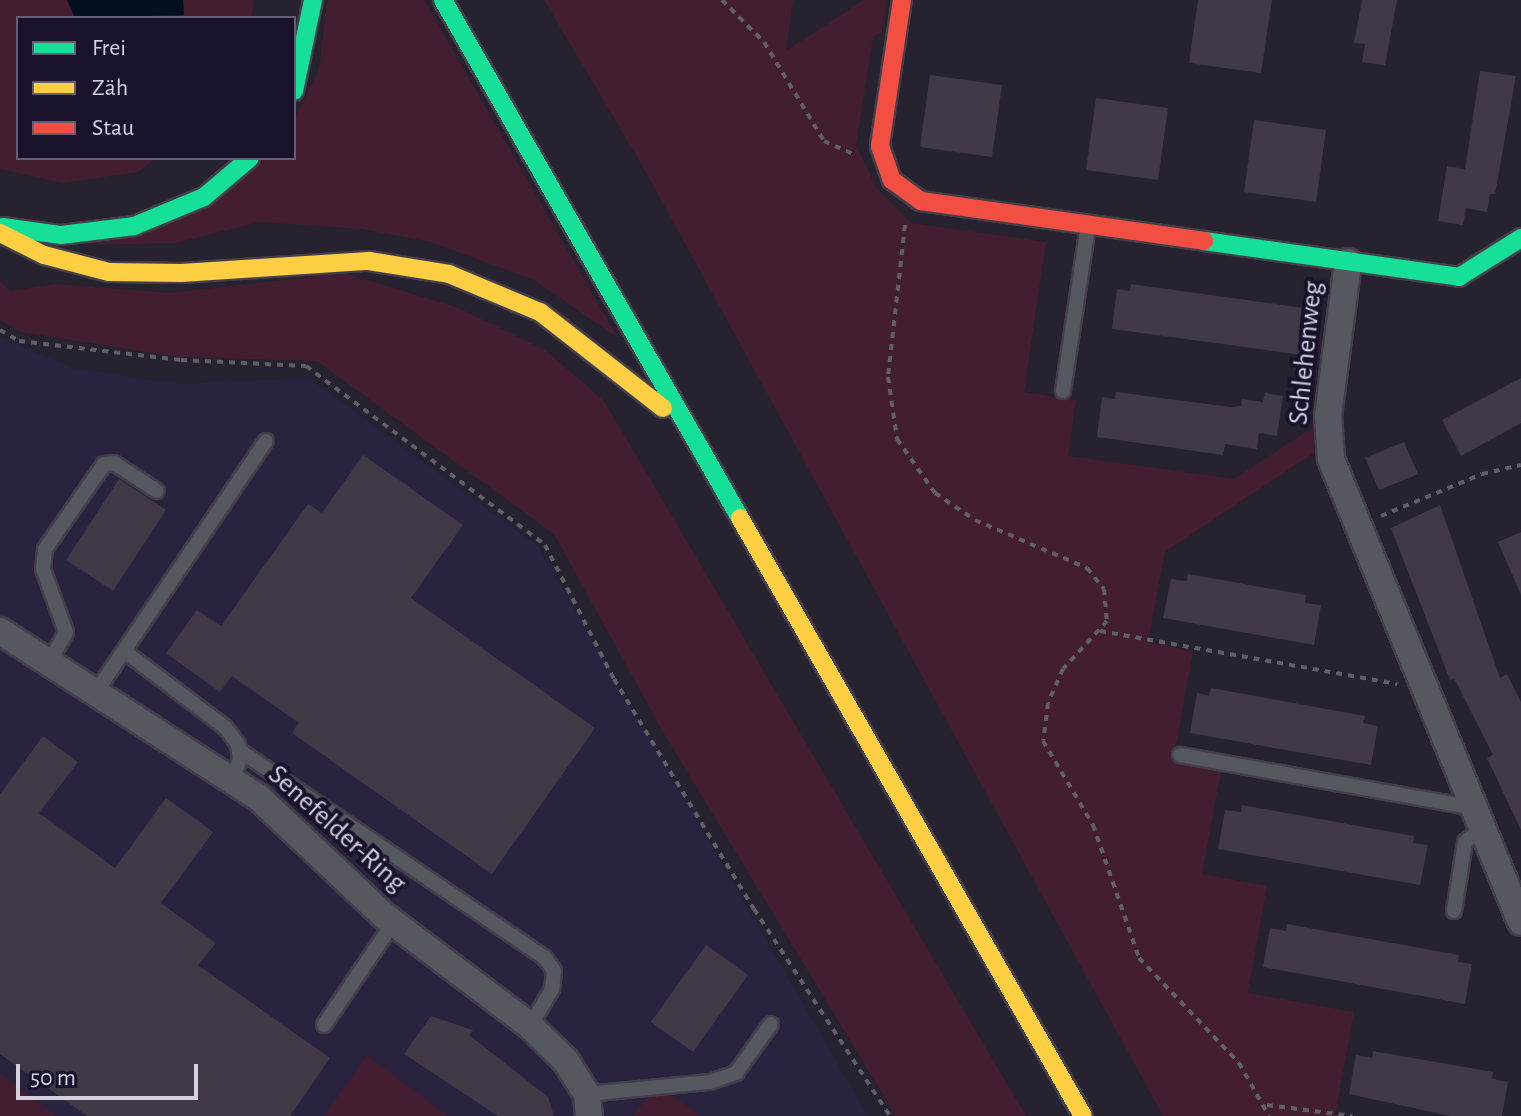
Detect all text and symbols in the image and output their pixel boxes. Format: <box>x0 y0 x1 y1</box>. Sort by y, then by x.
legend <box>16 16 296 160</box>
text: Frei <box>92 36 126 60</box>
text: Zäh <box>92 76 128 100</box>
text: Stau <box>92 116 134 140</box>
street label: Schlehenweg <box>1282 280 1330 426</box>
street label: Senefelder-Ring <box>261 758 413 900</box>
scale bar <box>20 1048 202 1098</box>
text: 50 m <box>30 1066 76 1090</box>

